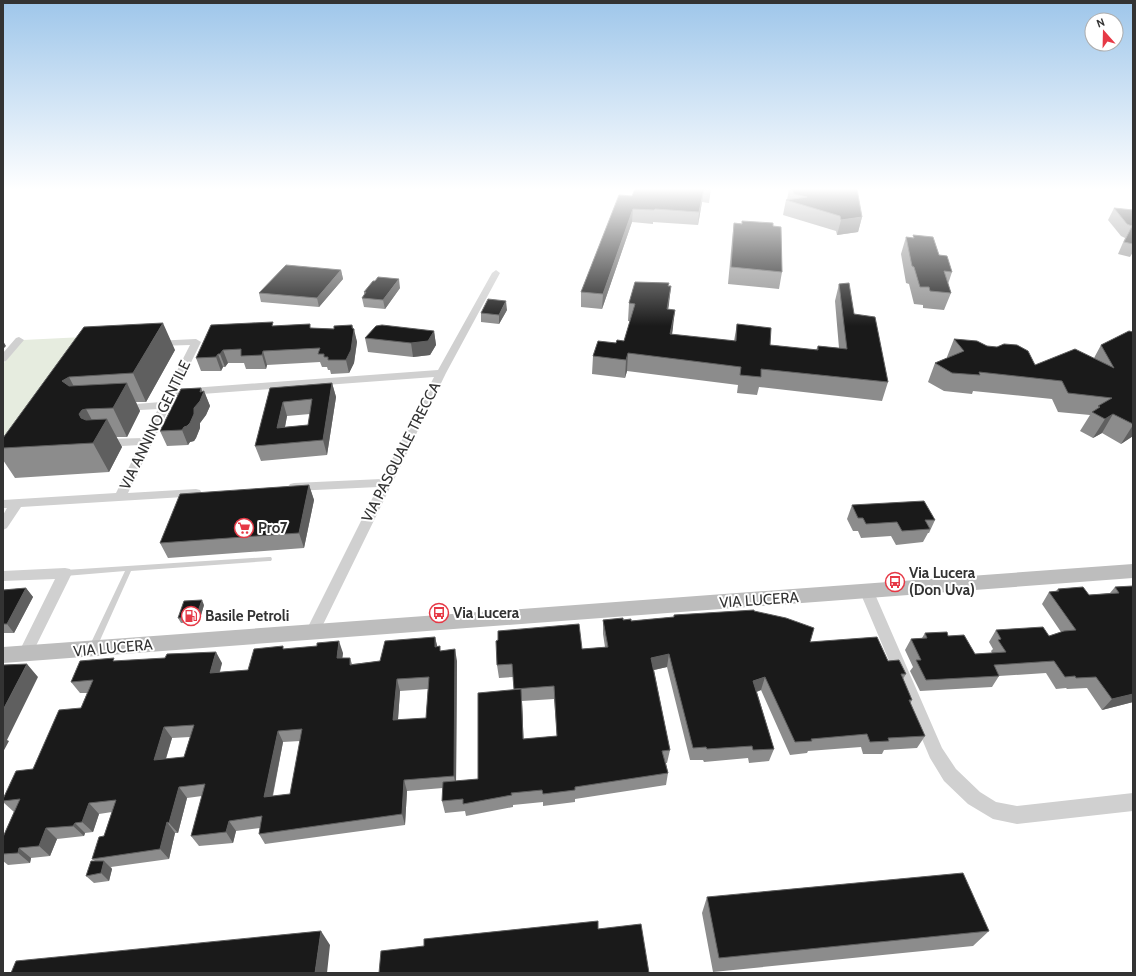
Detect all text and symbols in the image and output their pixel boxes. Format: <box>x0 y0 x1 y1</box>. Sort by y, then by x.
north arrow <box>1084 12 1124 52</box>
text: N <box>1095 15 1107 31</box>
street label: VIA ANNINO GENTILE <box>116 357 194 493</box>
street label: VIA PASQUALE TRECCA <box>358 378 445 525</box>
supermarket icon: Pro7 <box>233 517 255 539</box>
place label: Pro7 <box>258 519 288 537</box>
place label: Via Lucera (Don Uva) <box>909 564 976 599</box>
bus stop icon: Via Lucera (Don Uva) <box>884 571 906 593</box>
street label: VIA LUCERA <box>719 588 800 612</box>
bus stop icon: Via Lucera <box>428 602 450 624</box>
place label: Via Lucera <box>453 604 520 622</box>
fuel station icon: Basile Petroli <box>180 605 202 627</box>
place label: Basile Petroli <box>205 607 289 625</box>
street label: VIA LUCERA <box>73 636 154 660</box>

